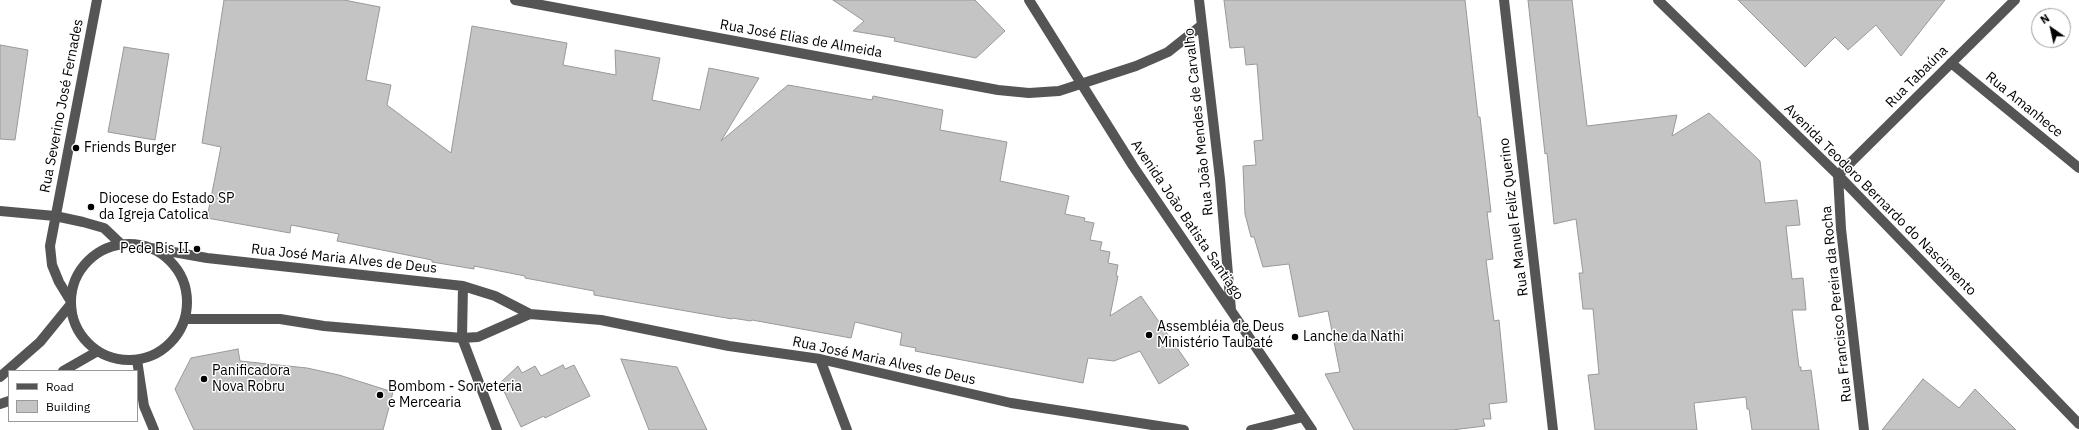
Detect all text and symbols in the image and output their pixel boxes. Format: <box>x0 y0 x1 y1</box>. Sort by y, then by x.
north arrow <box>2031 8 2071 48</box>
text: N <box>2038 11 2052 27</box>
street label: Rua José Elias de Almeida <box>719 16 883 62</box>
street label: Rua Severino José Fernades <box>37 18 87 194</box>
street label: Rua João Mendes de Carvalho <box>1181 27 1217 217</box>
street label: Rua Tabaúna <box>1882 42 1952 112</box>
street label: Rua Amanhece <box>1982 69 2066 141</box>
street label: Avenida Teodoro Bernardo do Nascimento <box>1781 101 1979 299</box>
street label: Avenida João Batista Santiago <box>1127 137 1247 303</box>
street label: Rua Manuel Feliz Querino <box>1496 137 1532 297</box>
place label: Friends Burger <box>84 140 176 156</box>
marker: Friends Burger <box>71 143 81 153</box>
place label: Diocese do Estado SP da Igreja Catolica <box>99 191 235 224</box>
marker: Diocese do Estado SP da Igreja Catolica <box>86 202 96 212</box>
street label: Rua Francisco Pereira da Rocha <box>1818 205 1856 403</box>
place label: Pede Bis II <box>120 241 189 257</box>
street label: Rua José Maria Alves de Deus <box>250 241 438 277</box>
marker: Pede Bis II <box>192 244 202 254</box>
place label: Assembléia de Deus Ministério Taubaté <box>1157 319 1284 352</box>
place label: Lanche da Nathi <box>1303 329 1404 345</box>
marker: Assembléia de Deus Ministério Taubaté <box>1144 330 1154 340</box>
marker: Lanche da Nathi <box>1290 332 1300 342</box>
street label: Rua José Maria Alves de Deus <box>791 333 977 389</box>
place label: Panificadora Nova Robru <box>212 363 290 396</box>
legend <box>8 370 138 422</box>
marker: Panificadora Nova Robru <box>199 374 209 384</box>
text: Road <box>46 379 74 394</box>
place label: Bombom - Sorveteria e Mercearia <box>388 379 522 412</box>
marker: Bombom - Sorveteria e Mercearia <box>375 390 385 400</box>
text: Building <box>46 399 90 414</box>

